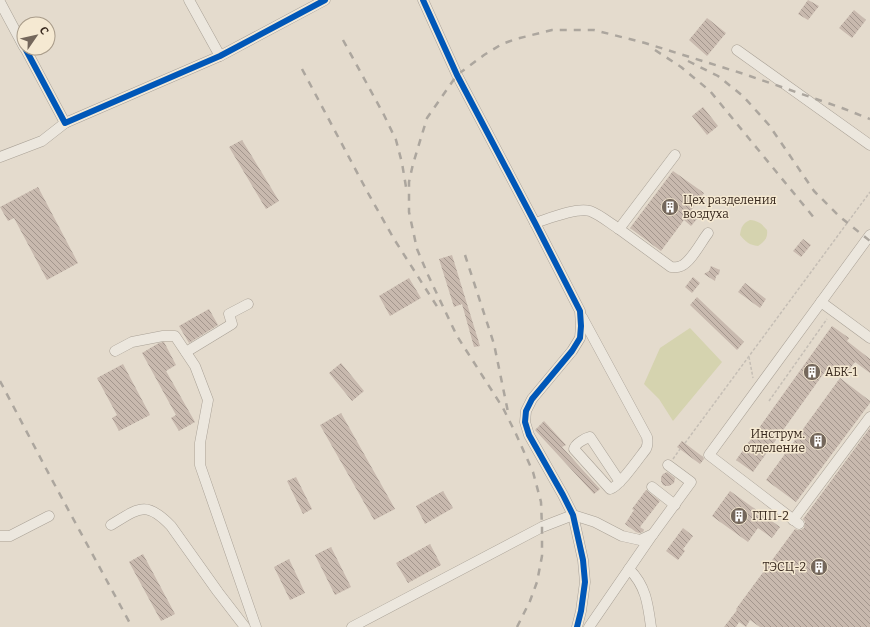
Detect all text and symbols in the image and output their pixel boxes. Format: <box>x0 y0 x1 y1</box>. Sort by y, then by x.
north arrow <box>16 16 56 56</box>
text: С <box>37 24 51 37</box>
place label: Цех разделения воздуха <box>683 193 777 221</box>
building icon: Цех разделения воздуха <box>660 197 680 217</box>
building icon: АБК-1 <box>802 362 822 382</box>
place label: АБК-1 <box>825 365 858 379</box>
place label: Инструм. отделение <box>743 427 805 455</box>
building icon: Инструм. отделение <box>808 431 828 451</box>
building icon: ГПП-2 <box>729 506 749 526</box>
place label: ГПП-2 <box>752 509 789 523</box>
building icon: ТЭСЦ-2 <box>809 557 829 577</box>
place label: ТЭСЦ-2 <box>763 560 806 574</box>

